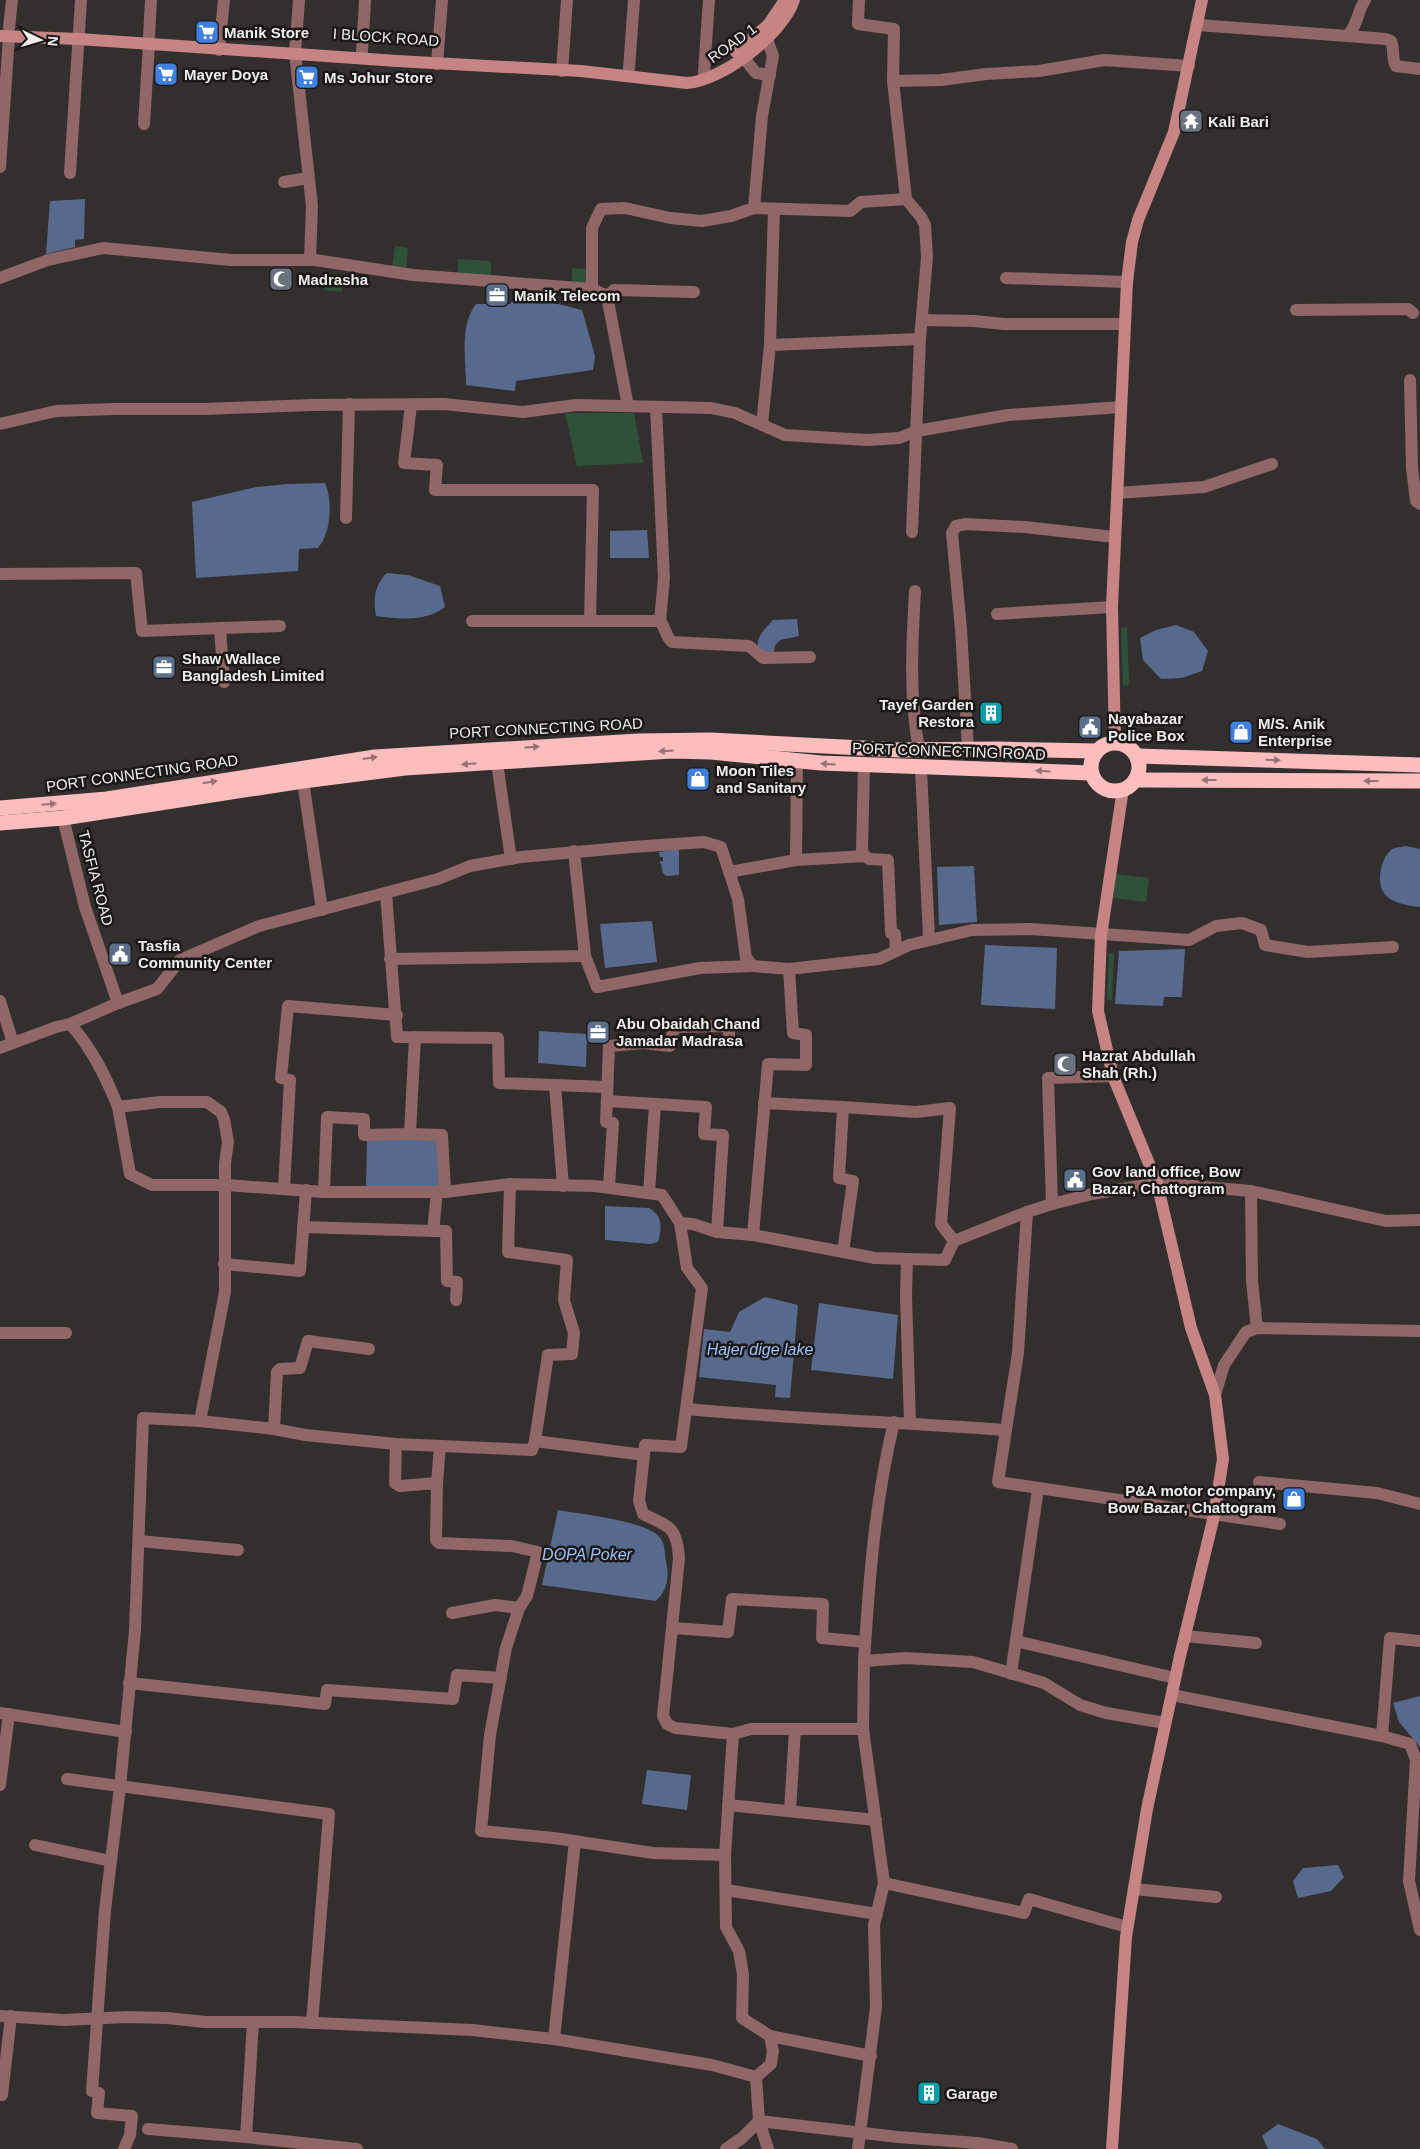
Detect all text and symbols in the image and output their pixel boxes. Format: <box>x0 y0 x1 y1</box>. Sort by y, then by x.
north arrow <box>15 15 65 65</box>
supermarket icon: Manik Store <box>194 19 220 45</box>
street label: ROAD 1 <box>704 20 760 66</box>
place label: Manik Store <box>224 24 309 41</box>
street label: I BLOCK ROAD <box>332 25 440 49</box>
text: N <box>45 35 61 47</box>
supermarket icon: Mayer Doya <box>153 61 179 87</box>
supermarket icon: Ms Johur Store <box>294 64 320 90</box>
place label: Mayer Doya <box>184 66 269 83</box>
place label: Ms Johur Store <box>324 69 433 86</box>
temple icon: Kali Bari <box>1178 108 1204 134</box>
place label: Kali Bari <box>1208 113 1269 130</box>
mosque icon: Madrasha <box>268 266 294 292</box>
place label: Madrasha <box>298 271 369 288</box>
office icon: Manik Telecom <box>484 282 510 308</box>
place label: Manik Telecom <box>514 287 620 304</box>
place label: Shaw Wallace Bangladesh Limited <box>182 650 325 684</box>
office icon: Shaw Wallace Bangladesh Limited <box>151 654 177 680</box>
place label: Tayef Garden Restora <box>879 696 975 730</box>
building icon: Tayef Garden Restora <box>978 700 1004 726</box>
place label: Nayabazar Police Box <box>1108 710 1185 744</box>
street label: PORT CONNECTING ROAD <box>449 714 643 742</box>
public building icon: Nayabazar Police Box <box>1077 714 1103 740</box>
place label: M/S. Anik Enterprise <box>1258 715 1332 749</box>
shop icon: M/S. Anik Enterprise <box>1228 719 1254 745</box>
street label: PORT CONNECTING ROAD <box>852 739 1046 763</box>
one-way arrow <box>525 742 541 750</box>
one-way arrow <box>658 748 674 756</box>
street label: PORT CONNECTING ROAD <box>45 751 239 795</box>
one-way arrow <box>363 753 379 761</box>
one-way arrow <box>1265 756 1281 764</box>
one-way arrow <box>820 759 836 767</box>
one-way arrow <box>461 761 477 769</box>
place label: Moon Tiles and Sanitary <box>716 762 807 796</box>
shop icon: Moon Tiles and Sanitary <box>685 766 711 792</box>
one-way arrow <box>1034 766 1050 774</box>
one-way arrow <box>1201 776 1217 784</box>
one-way arrow <box>1363 777 1379 785</box>
one-way arrow <box>202 778 218 786</box>
one-way arrow <box>41 799 57 807</box>
street label: TASFIA ROAD <box>75 828 117 928</box>
place label: Tasfia Community Center <box>138 937 272 971</box>
public building icon: Tasfia Community Center <box>107 941 133 967</box>
place label: Abu Obaidah Chand Jamadar Madrasa <box>616 1015 760 1049</box>
office icon: Abu Obaidah Chand Jamadar Madrasa <box>585 1019 611 1045</box>
place label: Hazrat Abdullah Shah (Rh.) <box>1082 1047 1196 1081</box>
mosque icon: Hazrat Abdullah Shah (Rh.) <box>1052 1051 1078 1077</box>
place label: Gov land office, Bow Bazar, Chattogram <box>1092 1163 1241 1197</box>
public building icon: Gov land office, Bow Bazar, Chattogram <box>1062 1167 1088 1193</box>
water label: Hajer dige lake <box>707 1341 813 1358</box>
place label: P&A motor company, Bow Bazar, Chattogram <box>1108 1482 1276 1516</box>
shop icon: P&A motor company, Bow Bazar, Chattogram <box>1281 1486 1307 1512</box>
water label: DOPA Poker <box>542 1546 633 1563</box>
building icon: Garage <box>916 2080 942 2106</box>
place label: Garage <box>946 2085 998 2102</box>

